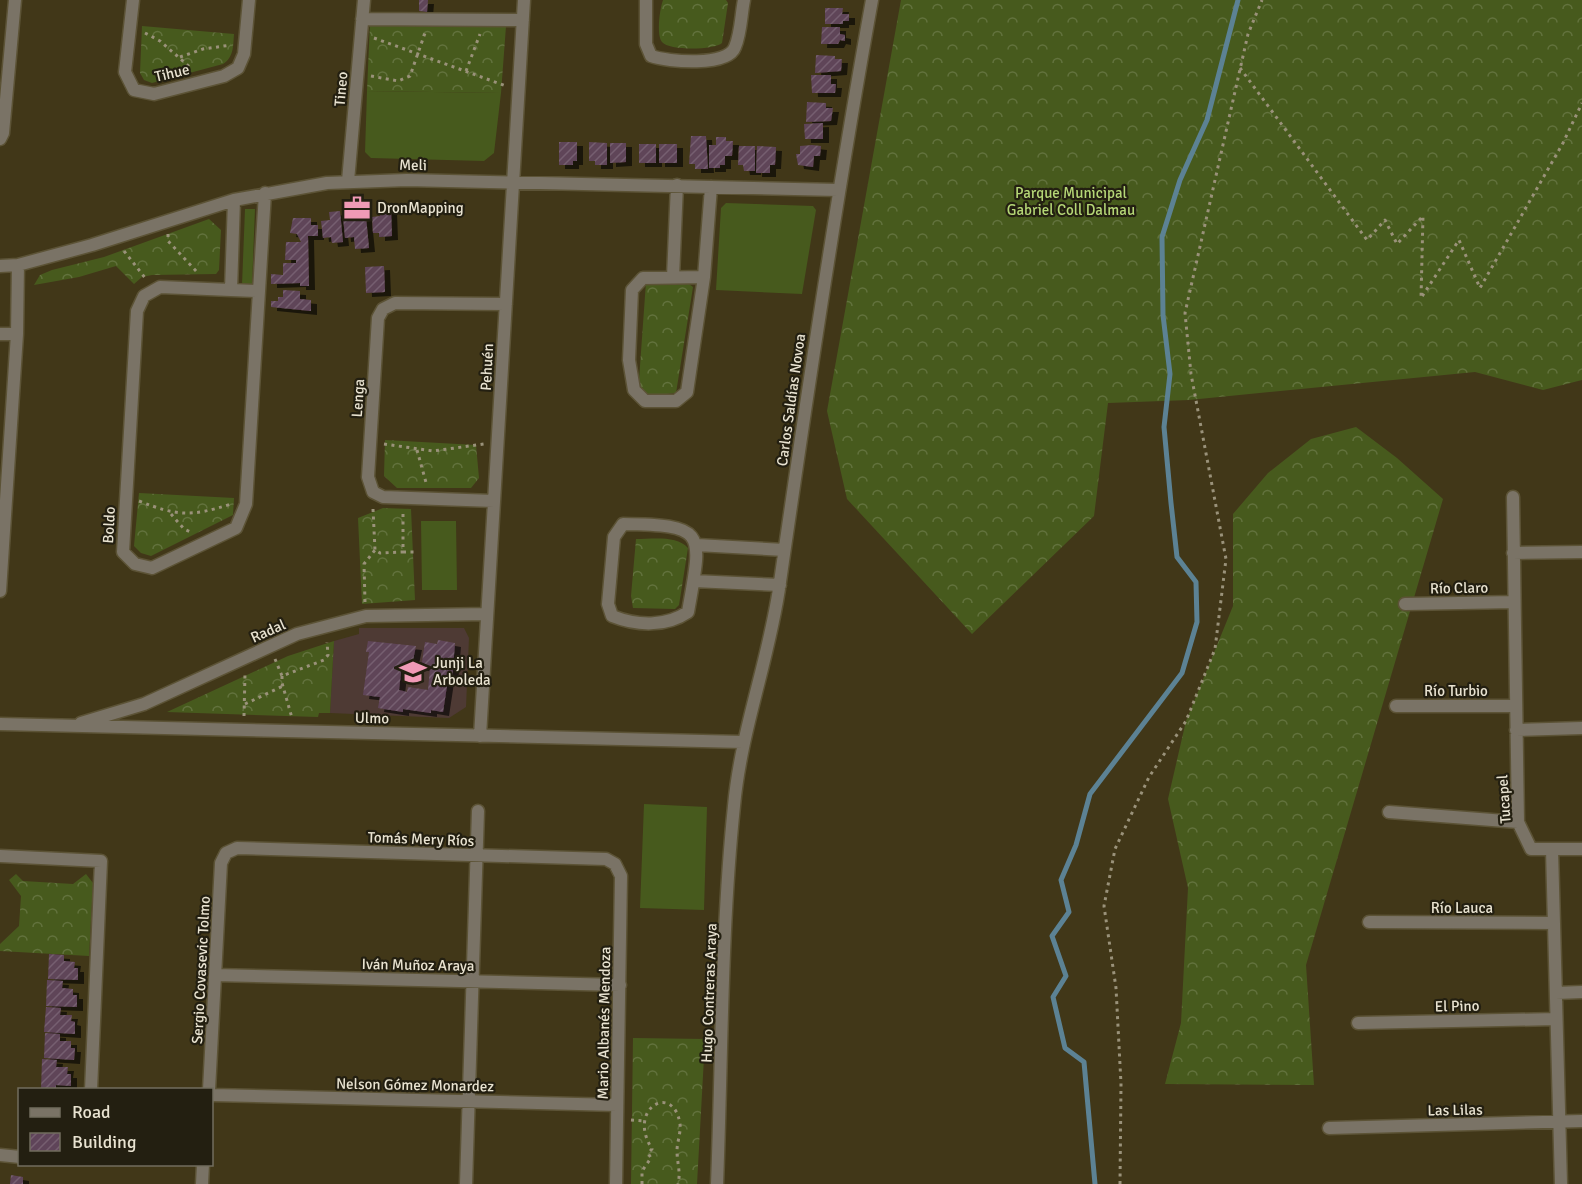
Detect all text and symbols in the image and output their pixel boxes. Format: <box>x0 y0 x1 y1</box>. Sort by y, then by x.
street label: Tihue <box>153 60 191 86</box>
street label: Tineo <box>331 71 352 107</box>
street label: Meli <box>399 156 427 174</box>
park label: Parque Municipal Gabriel Coll Dalmau <box>1007 184 1135 219</box>
office icon: DronMapping <box>342 193 372 223</box>
place label: DronMapping <box>377 199 464 217</box>
street label: Carlos Saldías Novoa <box>773 333 809 467</box>
street label: Pehuén <box>477 343 497 391</box>
street label: Lenga <box>348 378 368 418</box>
street label: Boldo <box>99 506 119 544</box>
street label: Río Claro <box>1430 578 1488 598</box>
street label: Radal <box>248 615 288 647</box>
place label: Junji La Arboleda <box>433 654 491 689</box>
school or university icon: Junji La Arboleda <box>398 657 428 687</box>
street label: Río Turbio <box>1424 682 1488 700</box>
street label: Ulmo <box>355 709 389 727</box>
street label: Tucapel <box>1493 774 1515 824</box>
street label: Tomás Mery Ríos <box>367 828 475 850</box>
street label: Sergio Covasevic Tolmo <box>188 895 214 1045</box>
street label: Río Lauca <box>1431 899 1493 917</box>
street label: Hugo Contreras Araya <box>698 923 720 1063</box>
street label: Mario Albanés Mendoza <box>594 946 614 1100</box>
street label: Iván Muñoz Araya <box>361 955 475 975</box>
street label: El Pino <box>1434 997 1480 1015</box>
street label: Nelson Gómez Monardez <box>336 1075 494 1095</box>
legend <box>18 1088 213 1166</box>
text: Road <box>72 1101 111 1123</box>
street label: Las Lilas <box>1427 1101 1483 1119</box>
text: Building <box>72 1131 136 1153</box>

